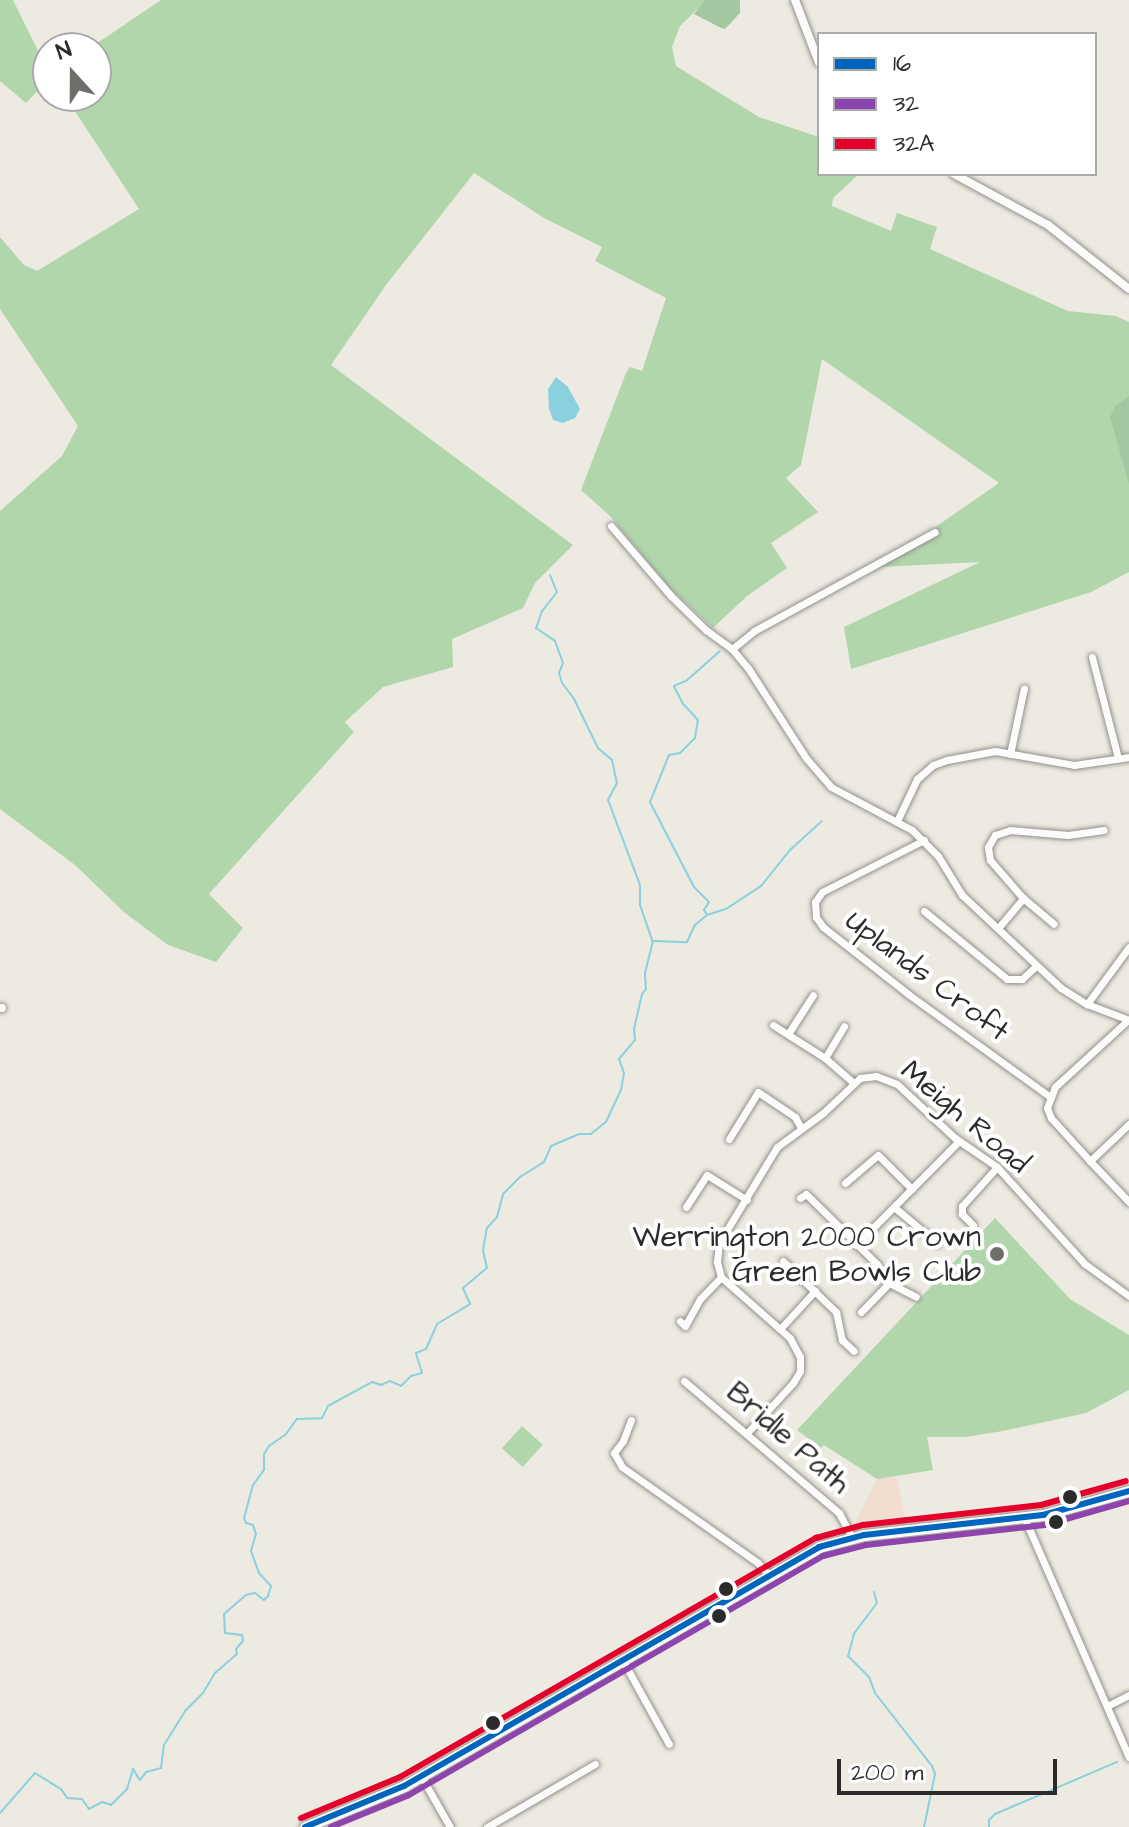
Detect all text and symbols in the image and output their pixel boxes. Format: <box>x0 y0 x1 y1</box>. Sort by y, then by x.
north arrow <box>32 32 112 112</box>
legend <box>817 32 1097 176</box>
text: N <box>52 34 76 68</box>
text: 16 <box>893 47 911 81</box>
text: 32 <box>893 87 919 121</box>
text: 32A <box>893 127 934 161</box>
street label: Uplands Croft <box>838 903 1016 1049</box>
street label: Meigh Road <box>893 1053 1037 1181</box>
place label: Werrington 2000 Crown Green Bowls Club <box>633 1219 981 1290</box>
marker: Werrington 2000 Crown Green Bowls Club <box>988 1245 1006 1263</box>
street label: Bridle Path <box>719 1375 857 1501</box>
unlabelled marker <box>1062 1489 1078 1505</box>
unlabelled marker <box>1048 1514 1064 1530</box>
unlabelled marker <box>718 1581 734 1597</box>
unlabelled marker <box>711 1608 727 1624</box>
unlabelled marker <box>485 1715 501 1731</box>
scale bar <box>841 1743 1061 1793</box>
text: 200 m <box>851 1756 923 1790</box>

